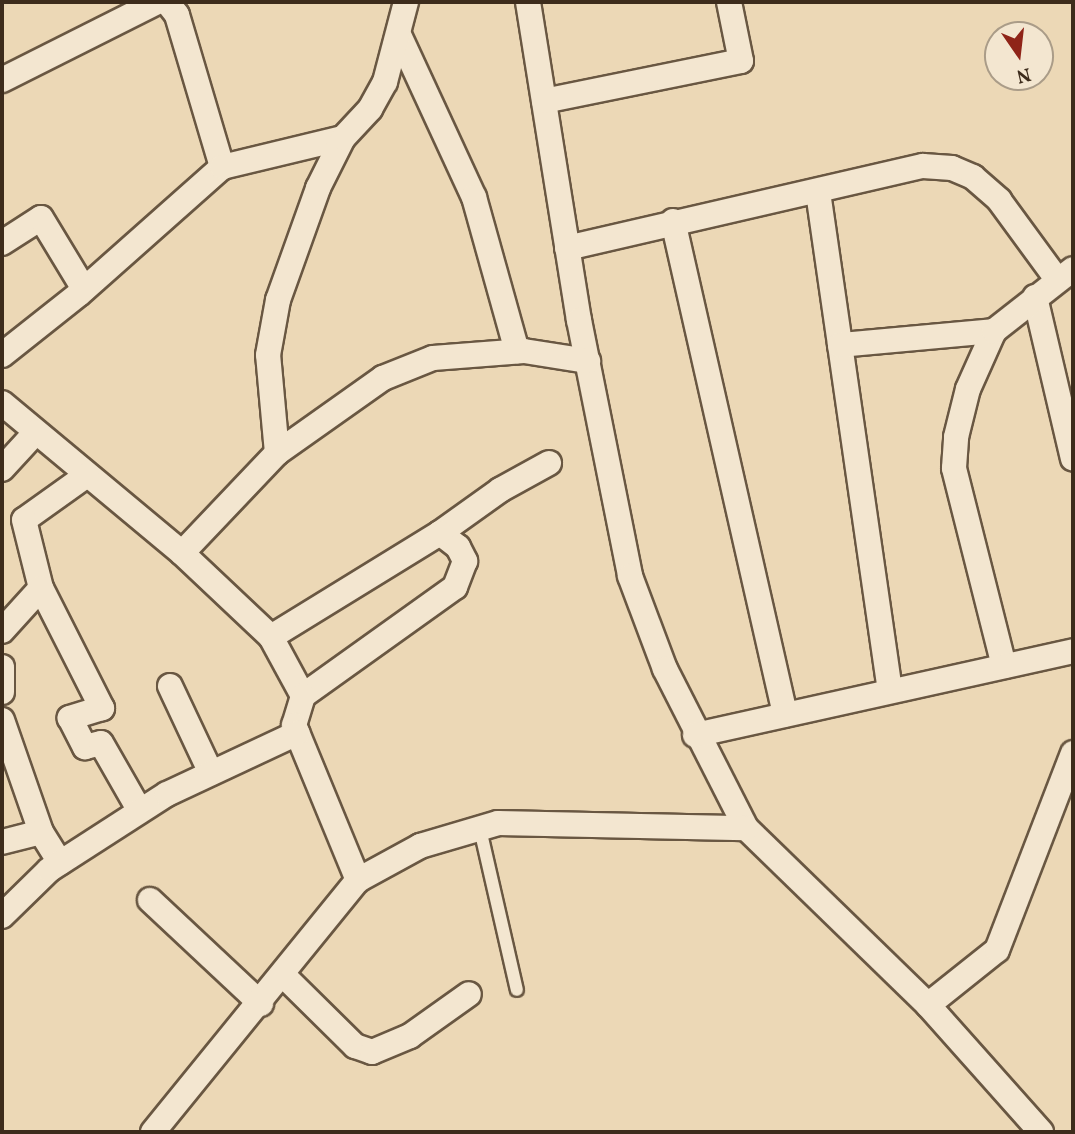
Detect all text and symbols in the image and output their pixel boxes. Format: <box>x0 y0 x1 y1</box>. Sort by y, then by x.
north arrow <box>984 21 1054 91</box>
text: N <box>1014 60 1033 89</box>

